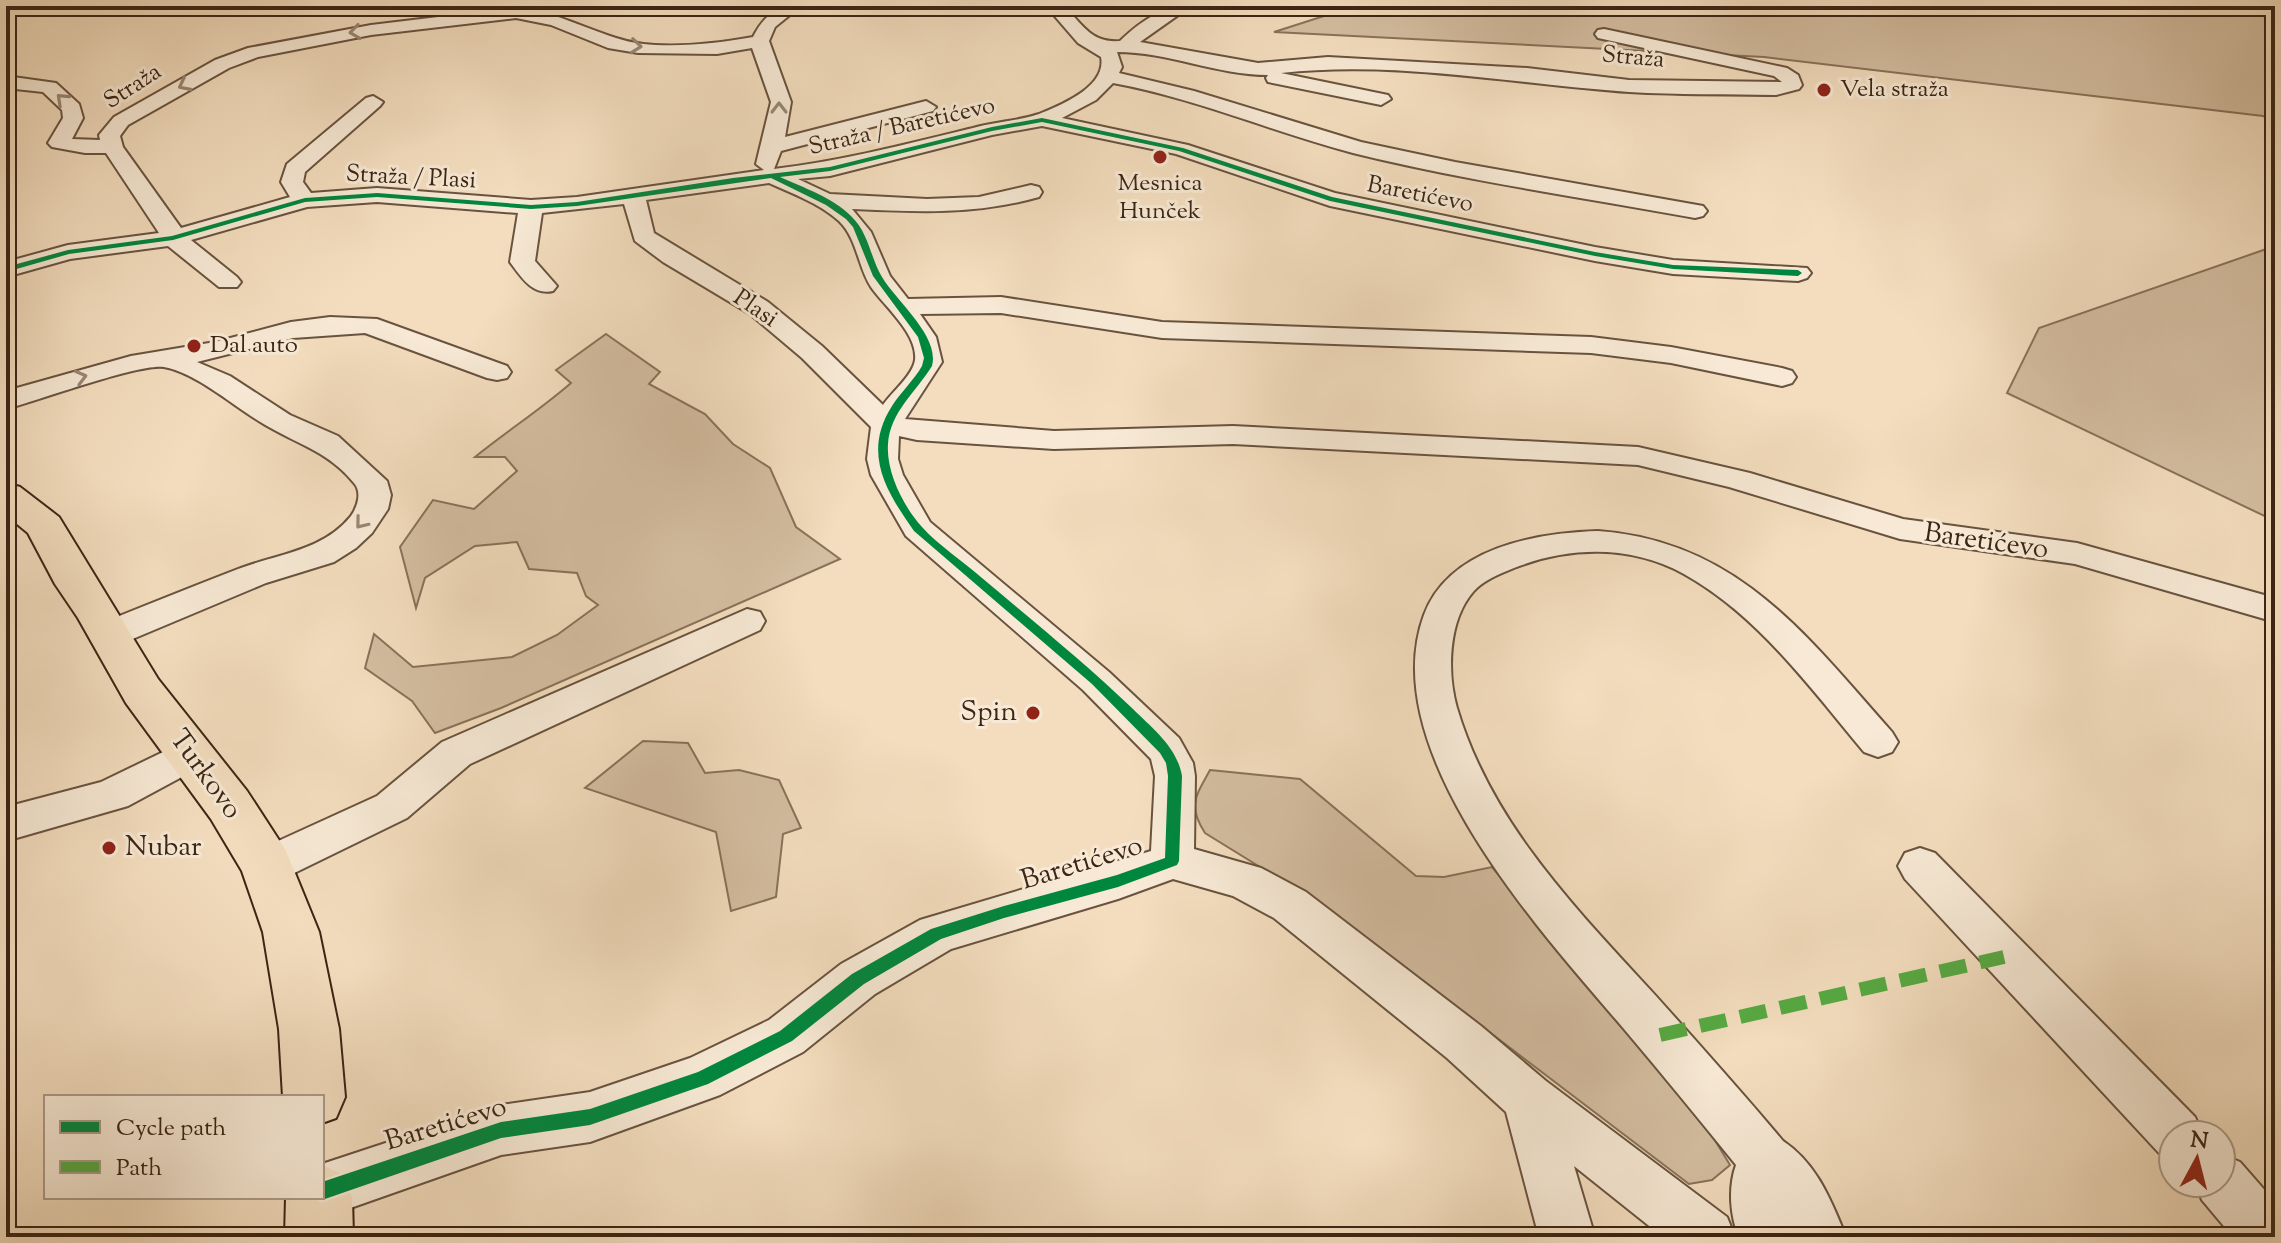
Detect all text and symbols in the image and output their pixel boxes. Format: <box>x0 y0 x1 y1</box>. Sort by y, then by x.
one-way arrow <box>348 23 362 40</box>
one-way arrow <box>630 38 643 55</box>
street label: Straža <box>1600 38 1666 78</box>
street label: Straža <box>97 56 169 118</box>
place label: Vela straža <box>1840 73 1949 107</box>
one-way arrow <box>177 76 192 91</box>
marker: Vela straža <box>1815 81 1833 99</box>
street label: Straža / Baretićevo <box>805 89 999 165</box>
one-way arrow <box>57 94 71 109</box>
one-way arrow <box>770 102 788 114</box>
marker: Mesnica Hunček <box>1151 148 1169 166</box>
street label: Straža / Plasi <box>345 158 477 198</box>
place label: Mesnica Hunček <box>1117 167 1203 229</box>
street label: Baretićevo <box>1364 168 1476 222</box>
street label: Plasi <box>726 282 784 336</box>
place label: Dal auto <box>210 329 298 363</box>
marker: Dal auto <box>185 337 203 355</box>
one-way arrow <box>73 370 87 386</box>
street label: Baretićevo <box>1921 513 2051 571</box>
one-way arrow <box>356 514 370 529</box>
place label: Spin <box>960 693 1017 733</box>
marker: Spin <box>1024 704 1042 722</box>
street label: Turkovo <box>159 722 251 828</box>
street label: Baretićevo <box>1016 827 1148 901</box>
place label: Nubar <box>125 828 202 868</box>
marker: Nubar <box>100 839 118 857</box>
street label: Baretićevo <box>380 1088 512 1162</box>
legend <box>44 1095 324 1199</box>
text: Cycle path <box>116 1112 226 1146</box>
north arrow <box>2157 1119 2237 1199</box>
text: N <box>2188 1125 2210 1159</box>
text: Path <box>116 1152 162 1186</box>

